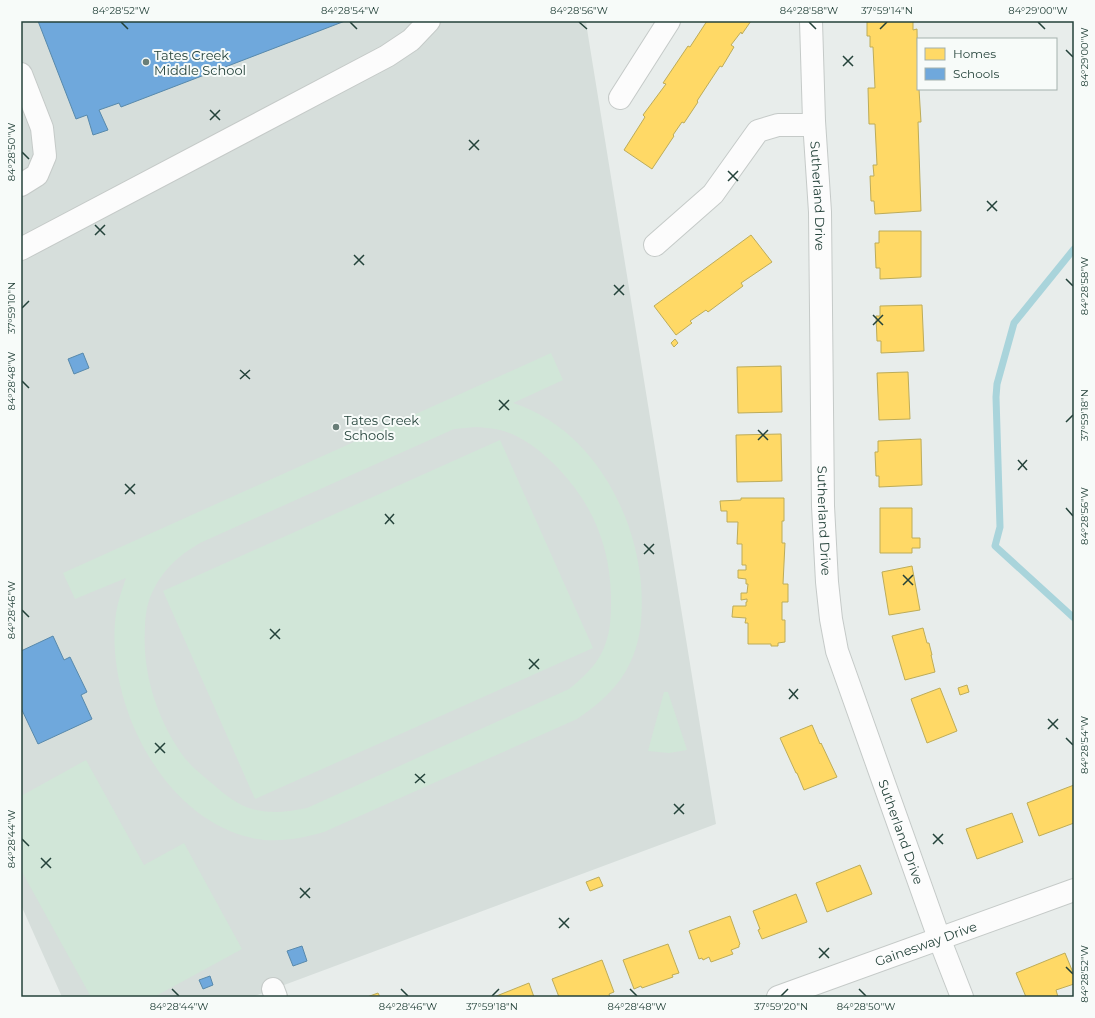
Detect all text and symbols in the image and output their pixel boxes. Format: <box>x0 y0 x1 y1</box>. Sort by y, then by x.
text: 84°28'52"W <box>92 4 150 17</box>
text: 84°28'54"W <box>321 4 379 17</box>
text: 84°28'56"W <box>550 4 608 17</box>
text: 84°28'58"W <box>780 4 838 17</box>
text: 37°59'14"N <box>861 4 913 17</box>
text: 84°29'00"W <box>1008 4 1068 17</box>
text: 84°29'00"W <box>1078 27 1091 87</box>
legend <box>917 38 1057 90</box>
text: Homes <box>953 46 996 61</box>
place label: Tates Creek Middle School <box>154 47 246 78</box>
marker: Tates Creek Middle School <box>141 57 151 67</box>
text: Schools <box>953 66 999 81</box>
text: 84°28'50"W <box>5 123 18 181</box>
street label: Sutherland Drive <box>807 140 828 251</box>
text: 84°28'58"W <box>1078 257 1091 315</box>
text: 37°59'10"N <box>5 282 18 334</box>
text: 84°28'48"W <box>5 352 18 410</box>
text: 37°59'18"N <box>1078 389 1091 441</box>
place label: Tates Creek Schools <box>344 412 419 443</box>
marker: Tates Creek Schools <box>331 422 341 432</box>
street label: Sutherland Drive <box>815 466 835 576</box>
text: 84°28'56"W <box>1078 487 1091 545</box>
text: 84°28'46"W <box>5 581 18 639</box>
text: 84°28'54"W <box>1078 716 1091 774</box>
street label: Sutherland Drive <box>875 777 927 886</box>
text: 84°28'44"W <box>5 810 18 868</box>
street label: Gainesway Drive <box>872 918 979 969</box>
text: 84°28'52"W <box>1078 945 1091 1003</box>
text: 84°28'44"W <box>150 1000 208 1013</box>
text: 84°28'46"W <box>379 1000 437 1013</box>
text: 37°59'18"N <box>466 1000 518 1013</box>
text: 84°28'48"W <box>608 1000 666 1013</box>
text: 37°59'20"N <box>754 1000 808 1013</box>
text: 84°28'50"W <box>837 1000 895 1013</box>

